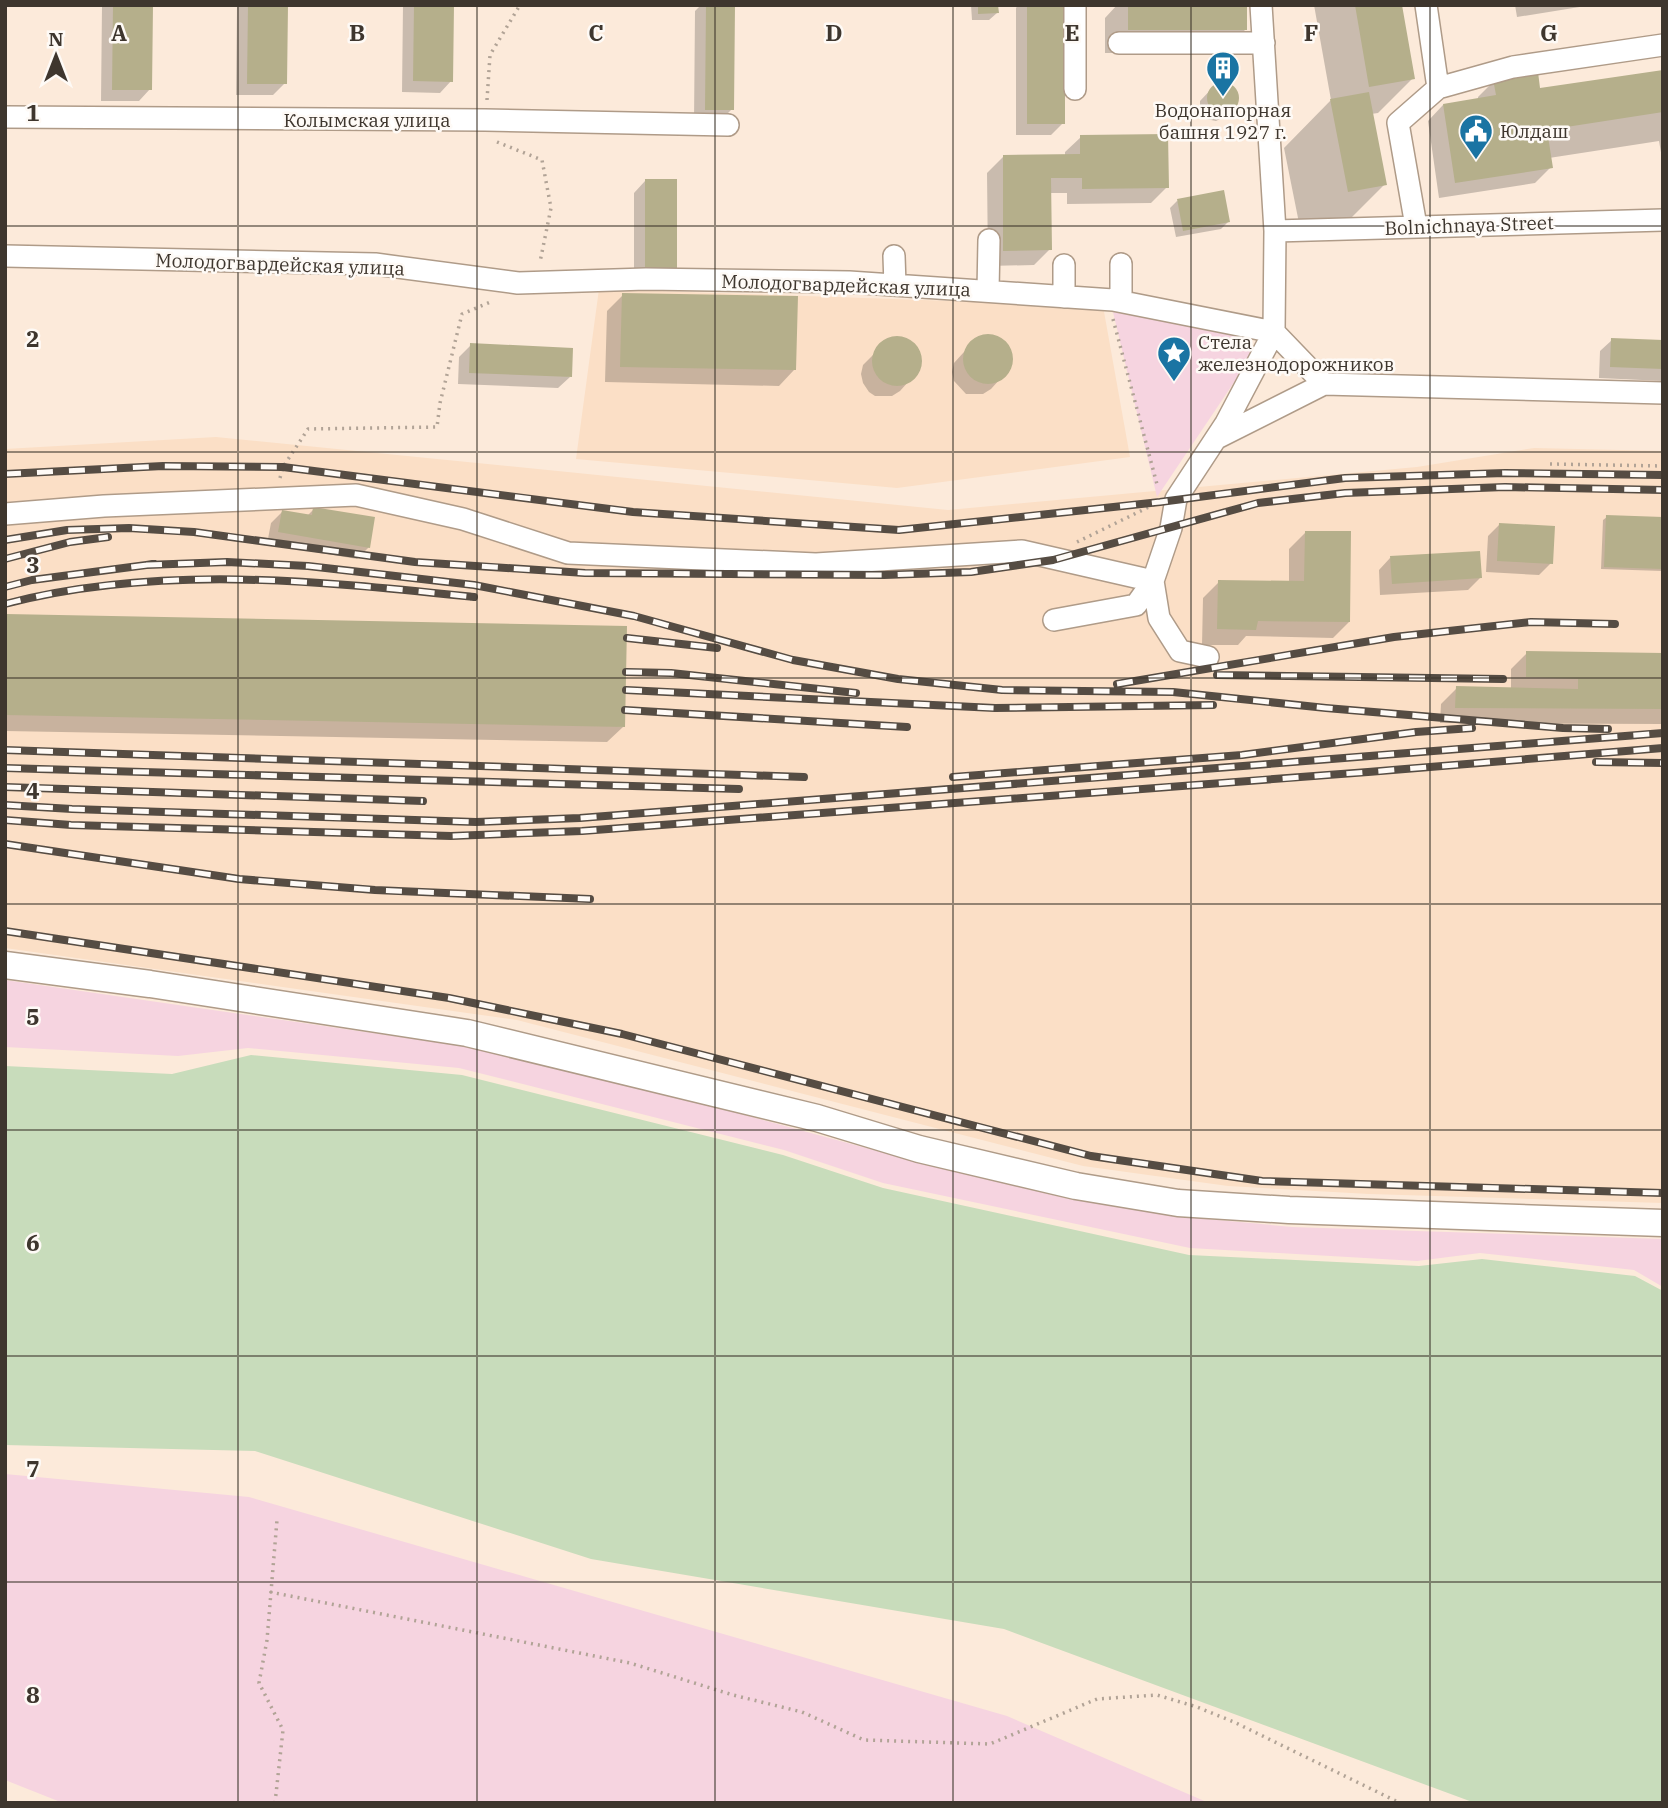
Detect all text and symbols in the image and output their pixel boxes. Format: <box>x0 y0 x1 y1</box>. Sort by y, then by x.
text: A <box>111 17 127 47</box>
text: B <box>349 17 365 47</box>
text: C <box>588 17 604 47</box>
text: D <box>825 17 843 47</box>
text: E <box>1064 17 1080 47</box>
text: F <box>1304 17 1318 47</box>
text: G <box>1540 17 1558 47</box>
north arrow <box>21 21 91 91</box>
text: N <box>48 27 64 51</box>
building icon: Водонапорная башня 1927 г. <box>1204 49 1242 98</box>
text: 1 <box>26 97 40 127</box>
place label: Водонапорная башня 1927 г. <box>1155 98 1291 144</box>
street label: Колымская улица <box>283 108 451 132</box>
public building icon: Юлдаш <box>1457 112 1495 161</box>
place label: Юлдаш <box>1500 119 1569 143</box>
street label: Bolnichnaya Street <box>1384 210 1554 240</box>
street label: Молодогвардейская улица <box>155 248 405 280</box>
street label: Молодогвардейская улица <box>721 269 971 301</box>
text: 2 <box>26 323 40 353</box>
place label: Стела железнодорожников <box>1198 330 1394 376</box>
place icon: Стела железнодорожников <box>1155 334 1193 383</box>
text: 3 <box>26 549 40 579</box>
text: 4 <box>26 775 40 805</box>
text: 5 <box>26 1001 40 1031</box>
text: 6 <box>26 1227 40 1257</box>
text: 7 <box>26 1453 40 1483</box>
text: 8 <box>26 1679 40 1709</box>

